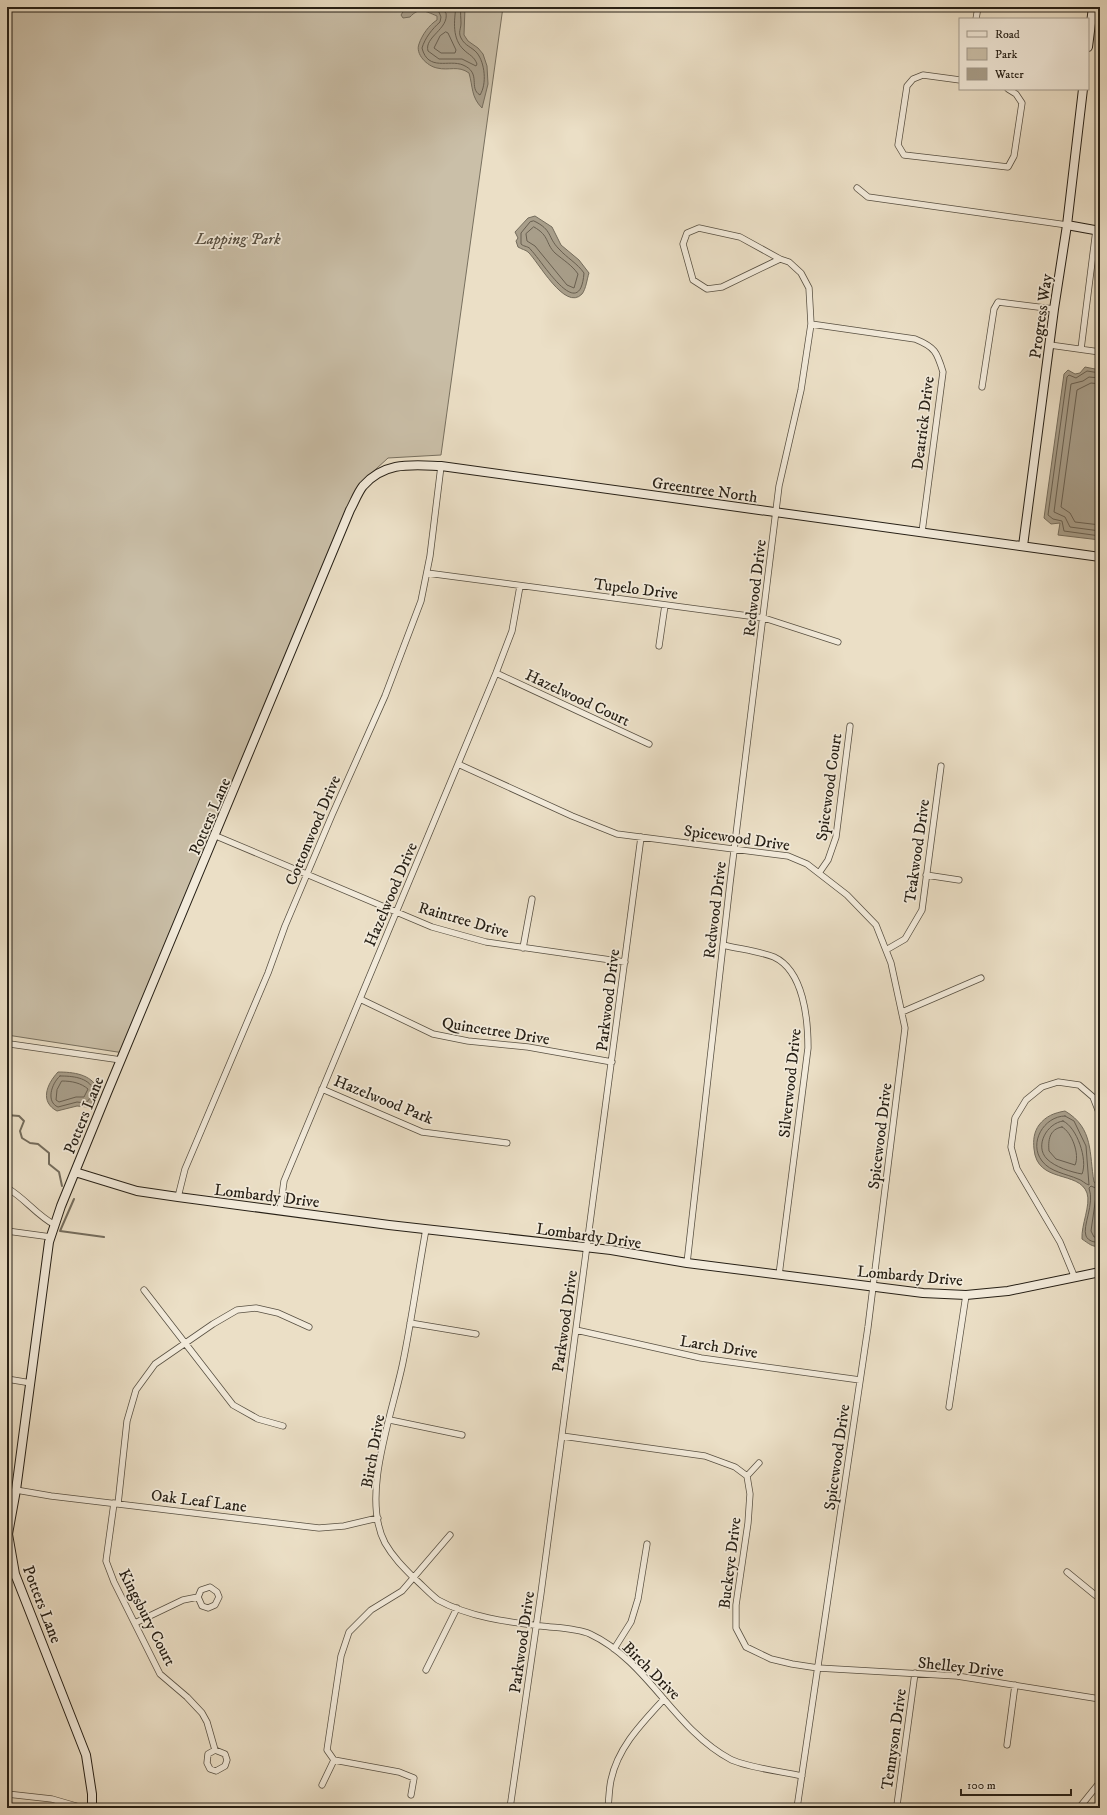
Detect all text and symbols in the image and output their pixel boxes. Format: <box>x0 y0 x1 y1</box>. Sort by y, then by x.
legend <box>959 18 1089 90</box>
text: Road <box>995 27 1020 42</box>
text: Park <box>995 47 1017 62</box>
text: Water <box>994 67 1024 82</box>
park label: Lapping Park <box>194 229 281 249</box>
street label: Progress Way <box>1025 272 1057 360</box>
street label: Deatrick Drive <box>907 375 939 471</box>
street label: Greentree North <box>651 473 760 507</box>
street label: Redwood Drive <box>739 538 771 638</box>
street label: Tupelo Drive <box>593 574 680 604</box>
street label: Hazelwood Court <box>522 665 633 731</box>
street label: Spicewood Court <box>812 732 846 842</box>
street label: Cottonwood Drive <box>281 772 345 888</box>
street label: Potters Lane <box>185 775 235 858</box>
street label: Teakwood Drive <box>900 798 934 904</box>
street label: Spicewood Drive <box>683 821 792 855</box>
street label: Hazelwood Drive <box>360 839 422 950</box>
street label: Redwood Drive <box>699 860 731 960</box>
street label: Raintree Drive <box>416 898 512 943</box>
street label: Parkwood Drive <box>592 948 624 1052</box>
street label: Quincetree Drive <box>440 1013 552 1049</box>
street label: Silverwood Drive <box>774 1027 806 1139</box>
street label: Hazelwood Park <box>331 1071 436 1129</box>
street label: Potters Lane <box>59 1073 109 1157</box>
street label: Spicewood Drive <box>864 1081 896 1190</box>
street label: Lombardy Drive <box>213 1180 321 1212</box>
street label: Lombardy Drive <box>535 1219 643 1253</box>
street label: Lombardy Drive <box>856 1261 964 1291</box>
street label: Parkwood Drive <box>548 1269 582 1373</box>
street label: Larch Drive <box>678 1331 760 1363</box>
street label: Spicewood Drive <box>820 1402 854 1511</box>
street label: Birch Drive <box>357 1412 389 1490</box>
street label: Oak Leaf Lane <box>150 1485 248 1517</box>
street label: Buckeye Drive <box>714 1516 746 1610</box>
street label: Potters Lane <box>18 1563 66 1646</box>
street label: Kingsbury Court <box>114 1566 180 1669</box>
street label: Parkwood Drive <box>505 1590 539 1694</box>
street label: Birch Drive <box>618 1637 685 1704</box>
street label: Shelley Drive <box>917 1653 1005 1681</box>
street label: Tennyson Drive <box>877 1687 911 1791</box>
scale bar <box>961 1771 1071 1797</box>
text: 100 m <box>967 1778 996 1793</box>

